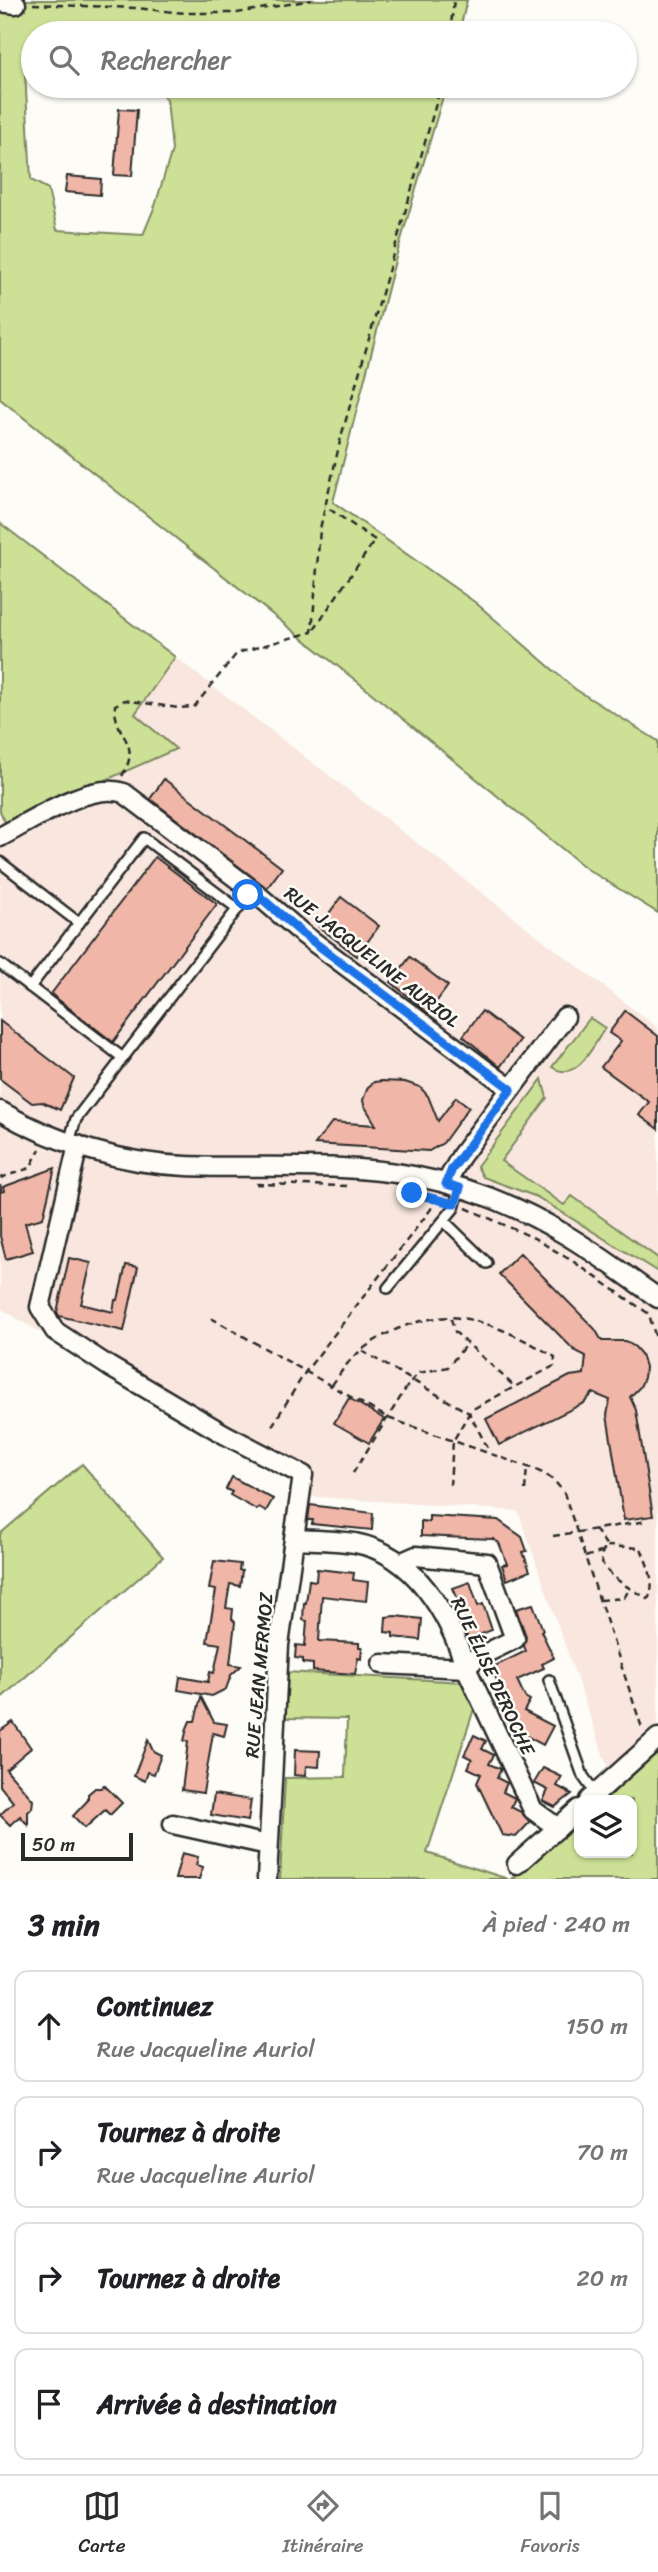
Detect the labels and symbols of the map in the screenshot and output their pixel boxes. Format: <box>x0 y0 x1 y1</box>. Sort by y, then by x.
street label: RUE JACQUELINE AURIOL <box>277 878 467 1037</box>
route start <box>232 879 263 910</box>
route end <box>396 1177 427 1208</box>
street label: RUE JEAN MERMOZ <box>235 1590 283 1759</box>
street label: RUE ÉLISE DEROCHE <box>442 1591 545 1762</box>
scale bar <box>21 1830 133 1862</box>

